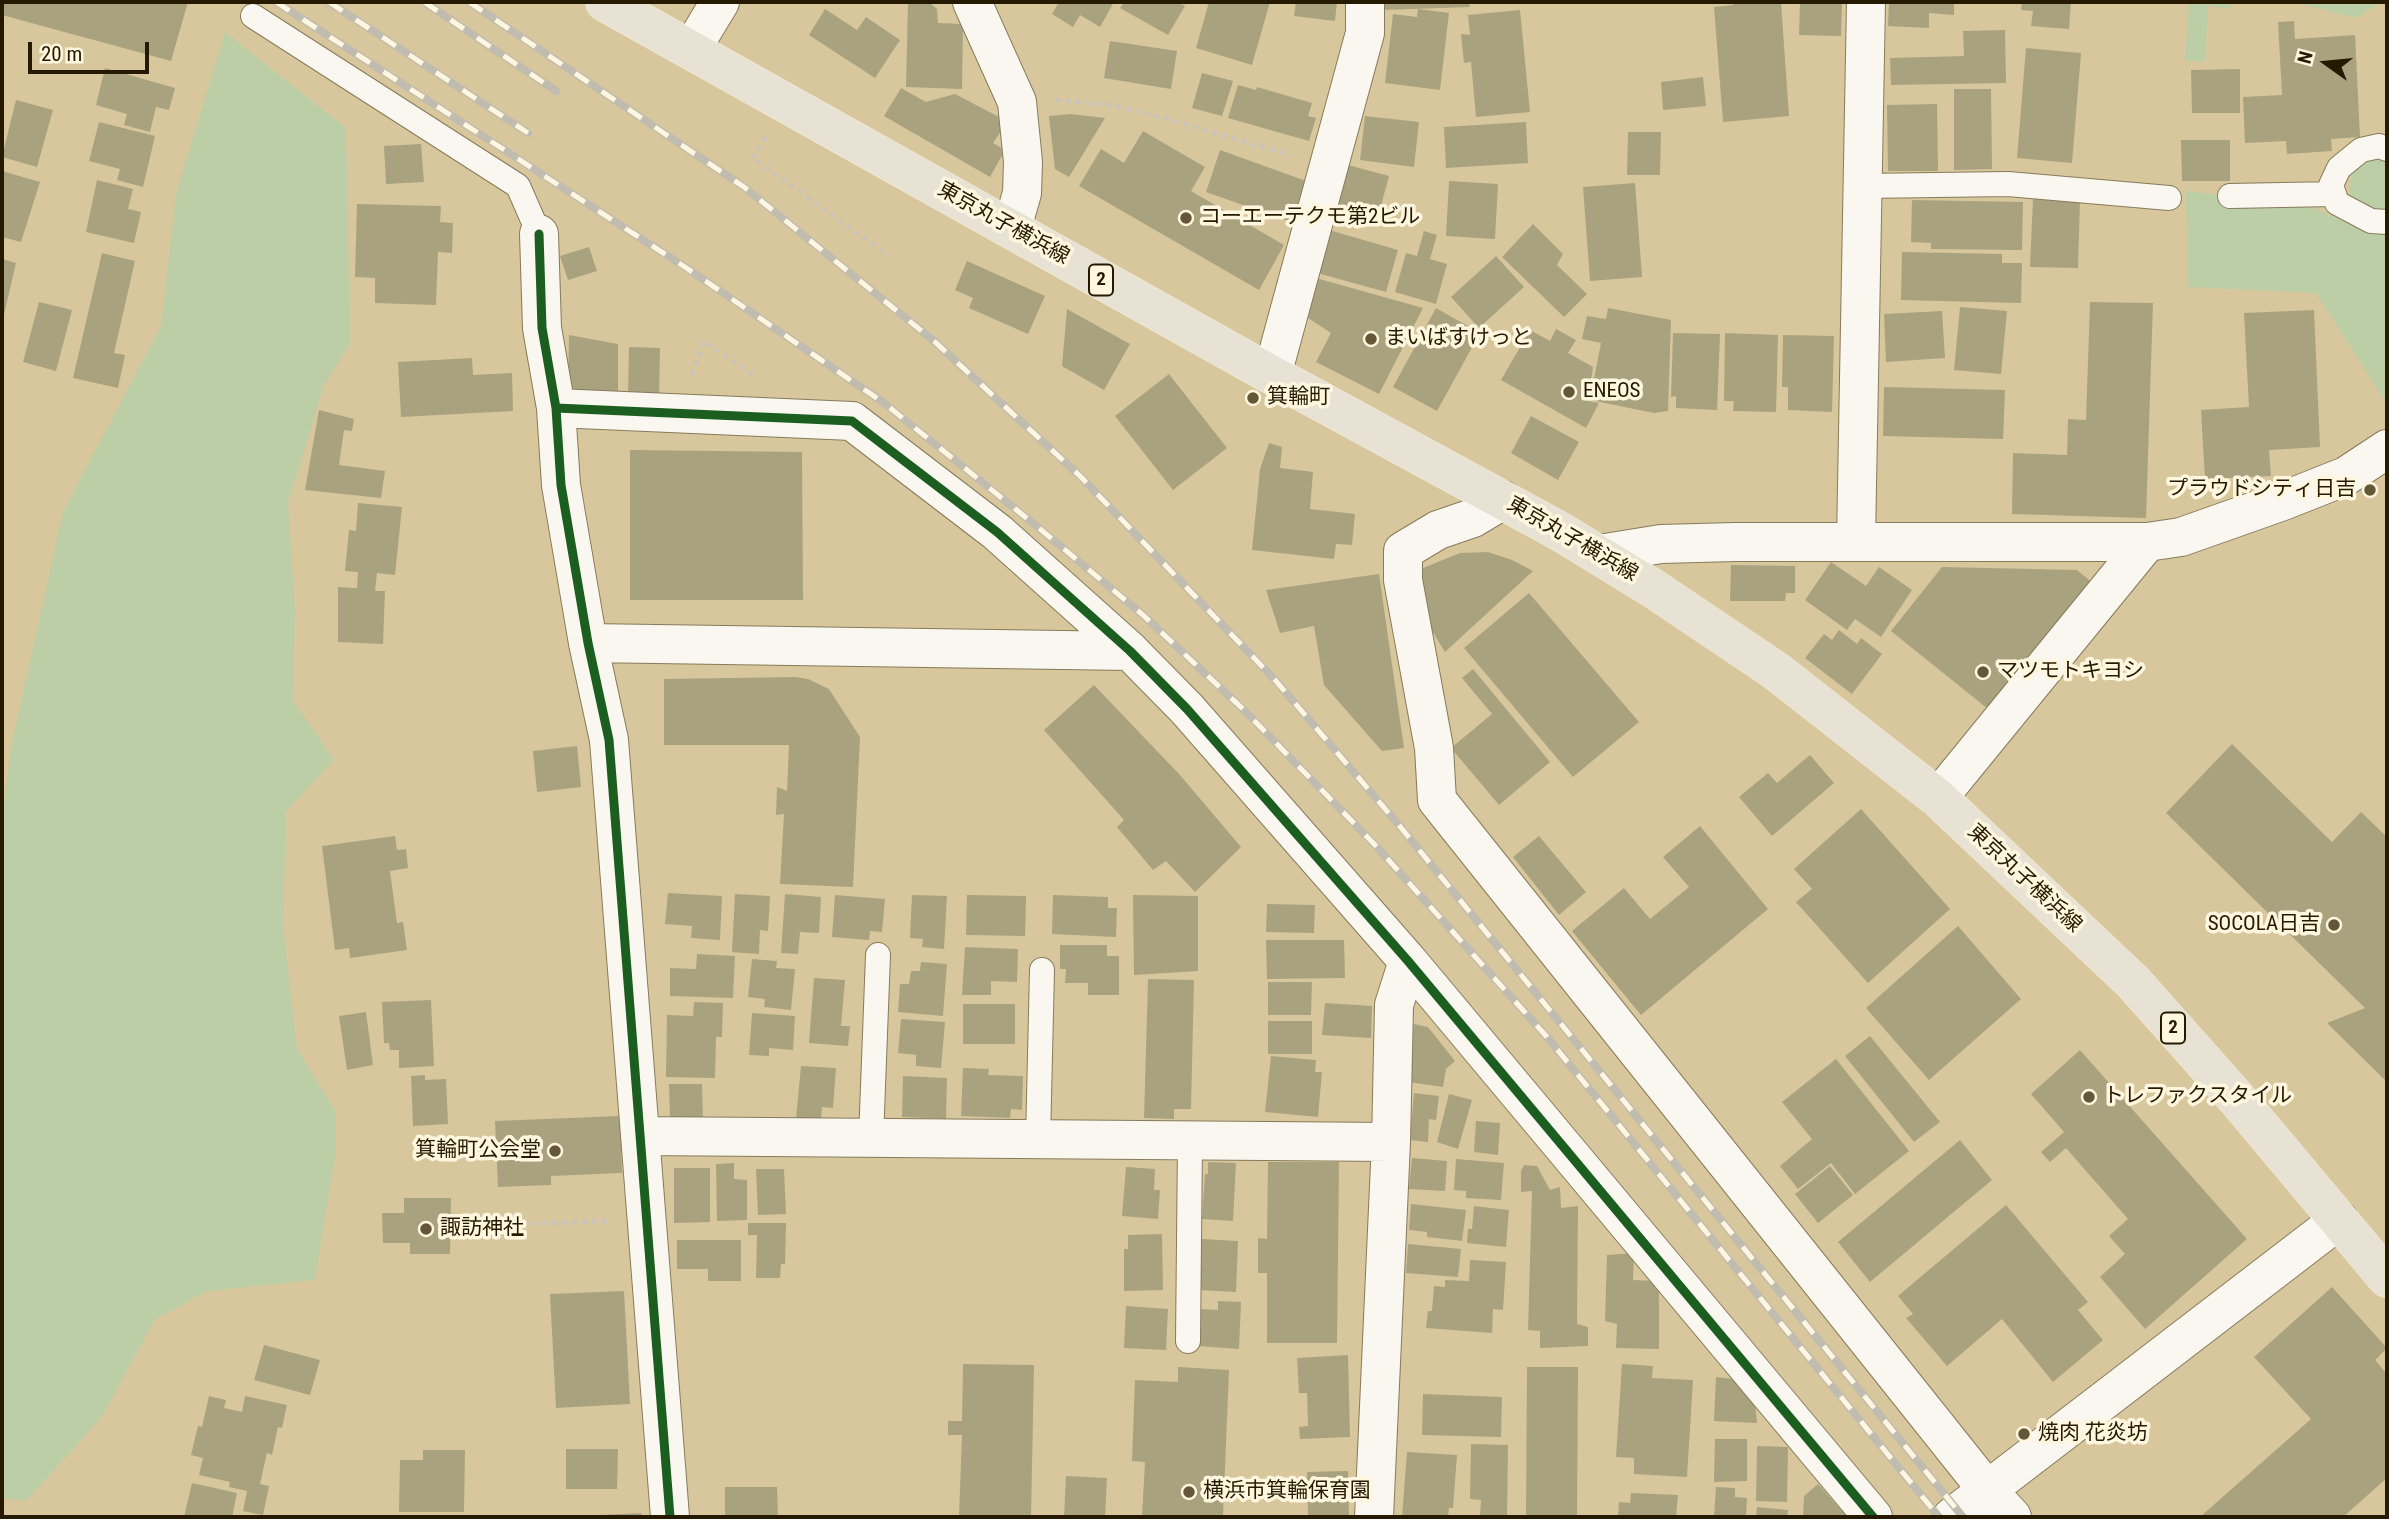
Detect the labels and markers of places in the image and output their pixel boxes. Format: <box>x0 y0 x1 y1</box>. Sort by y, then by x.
place label: コーエーテクモ第2ビル <box>1200 205 1420 231</box>
marker: コーエーテクモ第2ビル <box>1178 210 1194 226</box>
place label: まいばすけっと <box>1385 326 1532 352</box>
marker: まいばすけっと <box>1363 331 1379 347</box>
place label: ENEOS <box>1583 379 1640 405</box>
marker: ENEOS <box>1561 384 1577 400</box>
place label: 箕輪町 <box>1267 385 1330 411</box>
marker: 箕輪町 <box>1245 390 1261 406</box>
place label: プラウドシティ日吉 <box>2167 477 2356 503</box>
marker: プラウドシティ日吉 <box>2362 482 2378 498</box>
place label: マツモトキヨシ <box>1997 659 2144 685</box>
marker: マツモトキヨシ <box>1975 664 1991 680</box>
place label: SOCOLA日吉 <box>2208 912 2320 938</box>
marker: SOCOLA日吉 <box>2326 917 2342 933</box>
place label: トレファクスタイル <box>2103 1084 2292 1110</box>
marker: トレファクスタイル <box>2081 1089 2097 1105</box>
place label: 箕輪町公会堂 <box>415 1138 541 1164</box>
marker: 箕輪町公会堂 <box>547 1143 563 1159</box>
place label: 諏訪神社 <box>440 1216 524 1242</box>
marker: 諏訪神社 <box>418 1221 434 1237</box>
place label: 焼肉 花炎坊 <box>2038 1421 2148 1447</box>
marker: 焼肉 花炎坊 <box>2016 1426 2032 1442</box>
place label: 横浜市箕輪保育園 <box>1203 1479 1371 1505</box>
marker: 横浜市箕輪保育園 <box>1181 1484 1197 1500</box>

